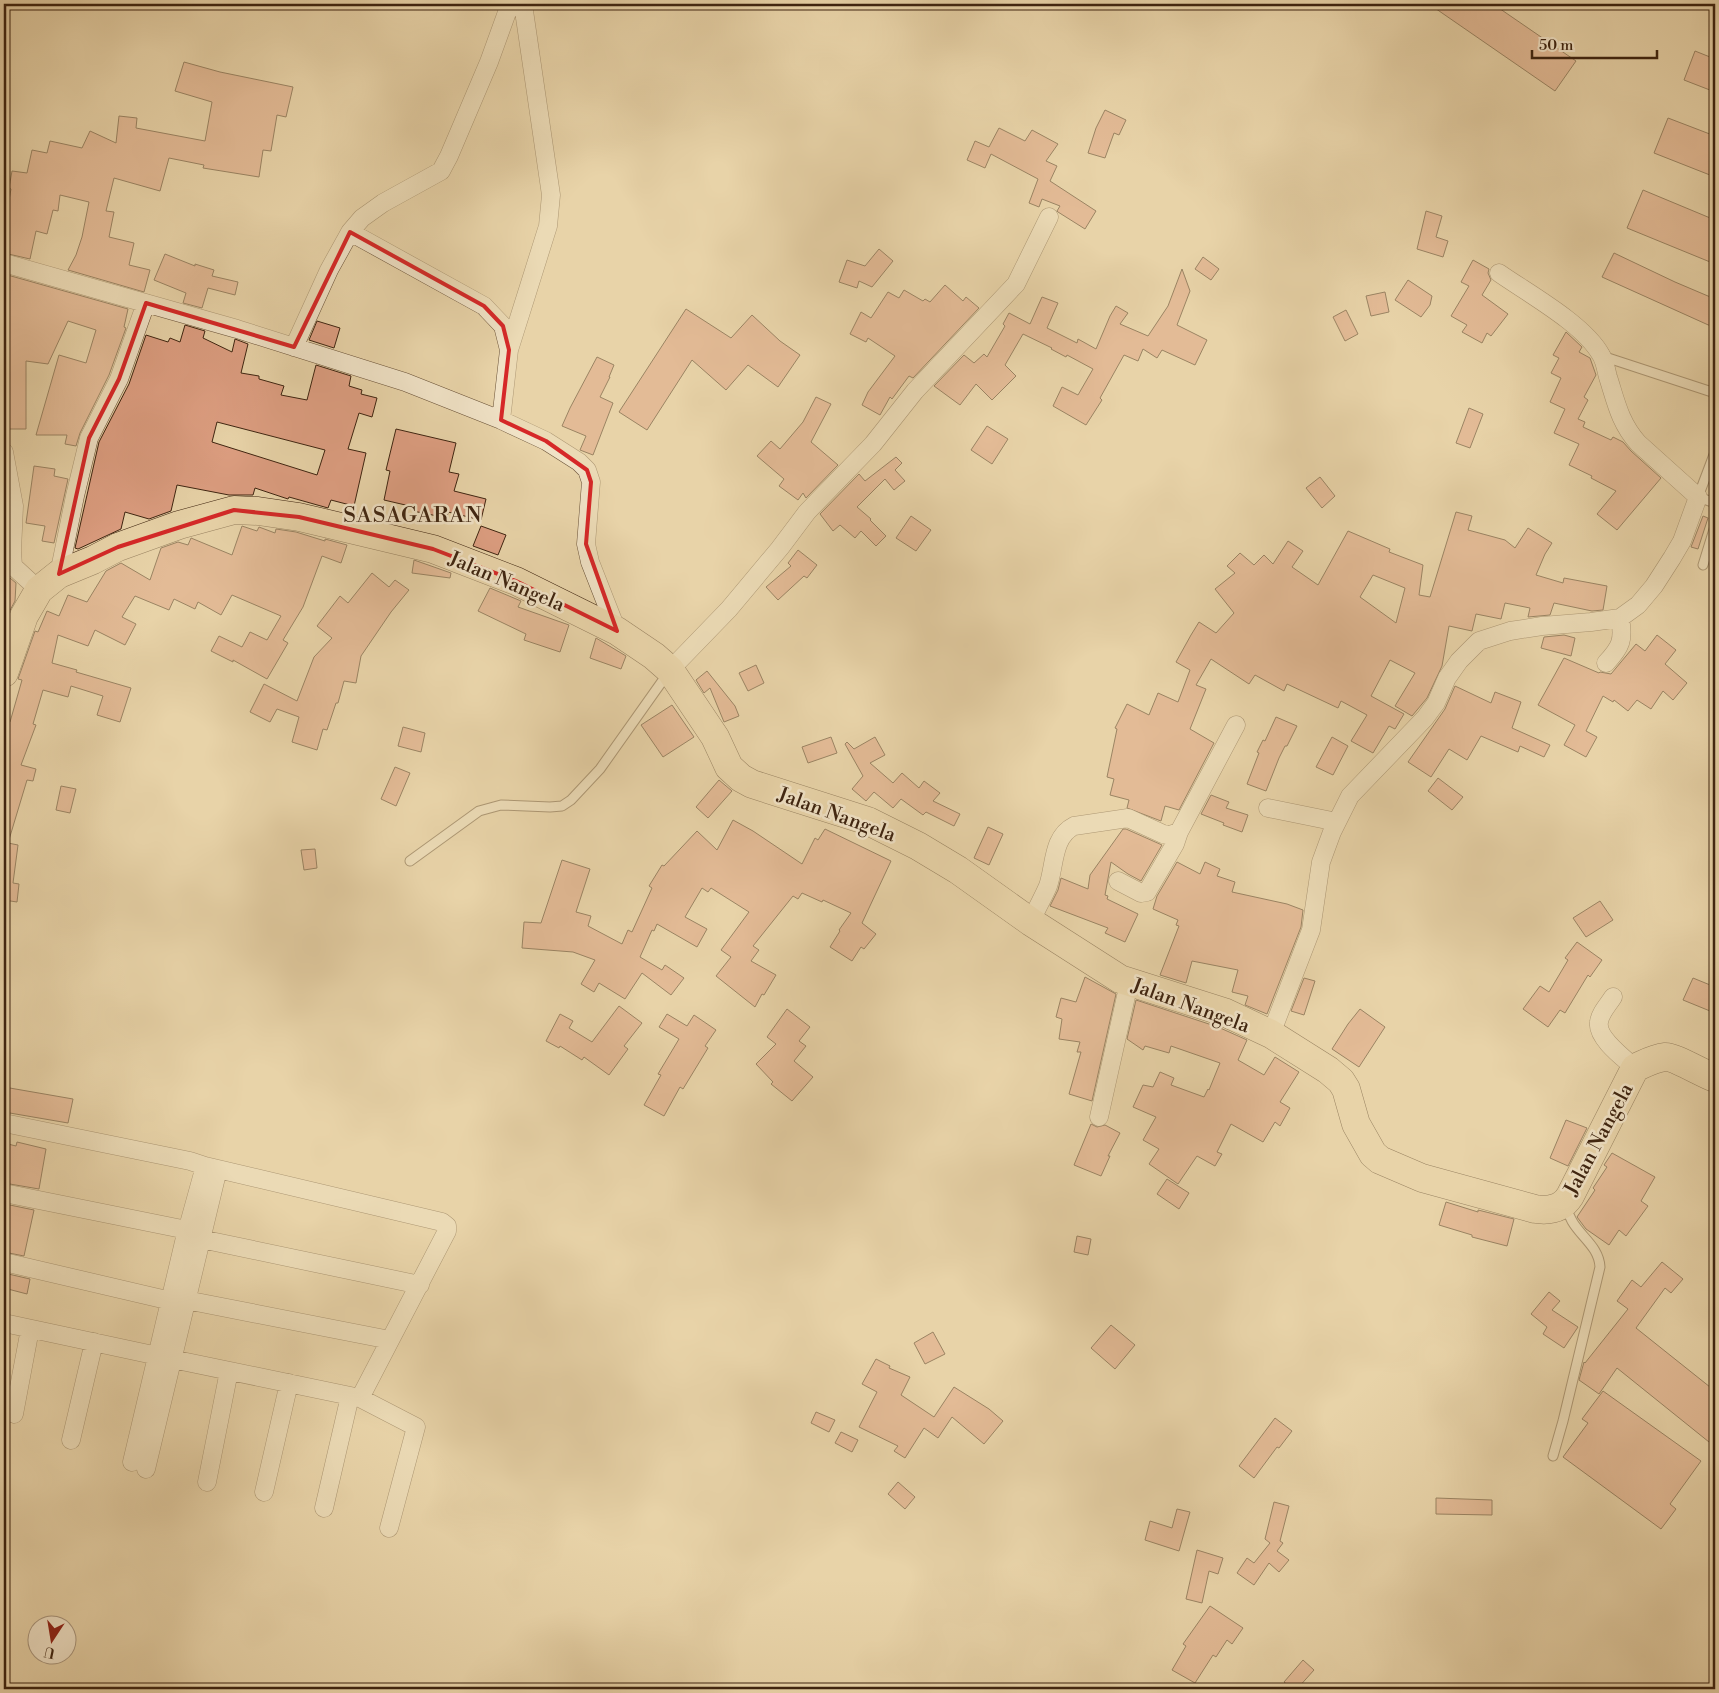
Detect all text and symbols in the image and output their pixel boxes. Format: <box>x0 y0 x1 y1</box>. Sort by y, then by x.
scale bar <box>1532 28 1656 60</box>
text: 50 m <box>1539 36 1573 55</box>
district label: SASAGARAN <box>343 502 483 529</box>
street label: Jalan Nangela <box>444 546 569 618</box>
street label: Jalan Nangela <box>773 782 900 849</box>
street label: Jalan Nangela <box>1127 973 1254 1040</box>
street label: Jalan Nangela <box>1559 1079 1640 1201</box>
north arrow <box>28 1616 78 1666</box>
text: U <box>42 1642 57 1662</box>

